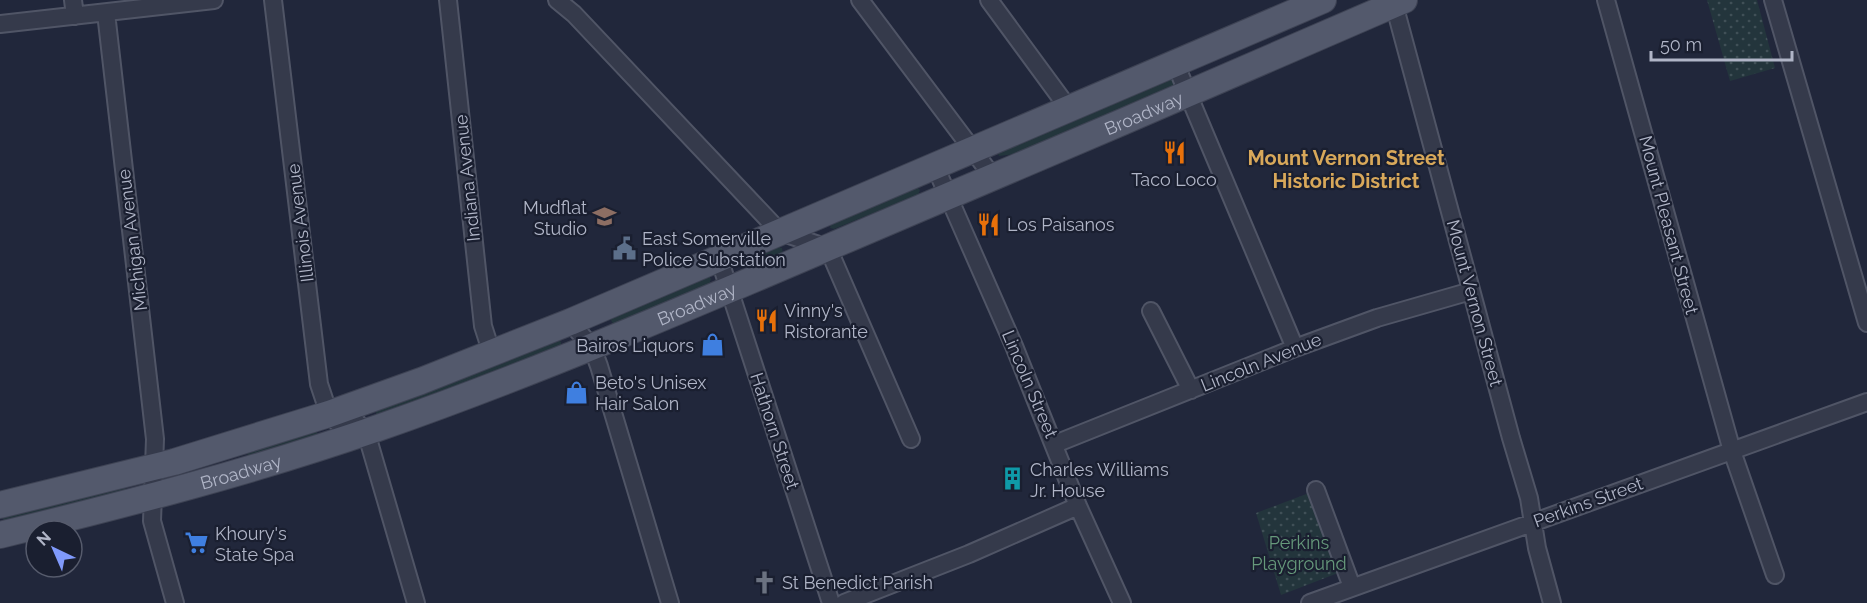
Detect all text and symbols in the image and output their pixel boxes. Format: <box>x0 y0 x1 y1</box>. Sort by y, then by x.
scale bar <box>1651 24 1792 62</box>
text: 50 m <box>1660 34 1702 55</box>
street label: Broadway <box>1101 87 1186 139</box>
street label: Indiana Avenue <box>450 113 484 242</box>
street label: Mount Pleasant Street <box>1635 133 1703 317</box>
restaurant icon: Taco Loco <box>1161 140 1187 166</box>
district label: Mount Vernon Street Historic District <box>1247 146 1445 193</box>
street label: Illinois Avenue <box>282 162 318 283</box>
street label: Michigan Avenue <box>113 168 151 312</box>
place label: Taco Loco <box>1131 169 1217 190</box>
place label: Mudflat Studio <box>523 197 587 239</box>
school or university icon: Mudflat Studio <box>592 204 618 230</box>
restaurant icon: Los Paisanos <box>976 211 1002 237</box>
place label: Los Paisanos <box>1007 214 1115 235</box>
street label: Mount Vernon Street <box>1443 217 1507 389</box>
place label: East Somerville Police Substation <box>642 228 786 270</box>
public building icon: East Somerville Police Substation <box>611 235 637 261</box>
street label: Broadway <box>654 277 739 329</box>
place label: Vinny's Ristorante <box>784 300 868 342</box>
restaurant icon: Vinny's Ristorante <box>753 307 779 333</box>
street label: Lincoln Street <box>998 327 1062 441</box>
street label: Lincoln Avenue <box>1198 328 1325 396</box>
shop icon: Bairos Liquors <box>699 332 725 358</box>
place label: Bairos Liquors <box>576 335 694 356</box>
street label: Hathorn Street <box>746 370 804 492</box>
place label: Beto's Unisex Hair Salon <box>595 372 706 414</box>
shop icon: Beto's Unisex Hair Salon <box>564 379 590 405</box>
street label: Broadway <box>198 450 284 493</box>
place label: Charles Williams Jr. House <box>1030 459 1169 501</box>
building icon: Charles Williams Jr. House <box>999 466 1025 492</box>
street label: Perkins Street <box>1530 472 1646 532</box>
north arrow <box>24 519 84 579</box>
place label: Khoury's State Spa <box>215 523 294 565</box>
text: N <box>33 527 55 550</box>
supermarket icon: Khoury's State Spa <box>184 530 210 556</box>
park label: Perkins Playground <box>1251 532 1347 574</box>
church icon: St Benedict Parish <box>751 569 777 595</box>
place label: St Benedict Parish <box>782 572 933 593</box>

